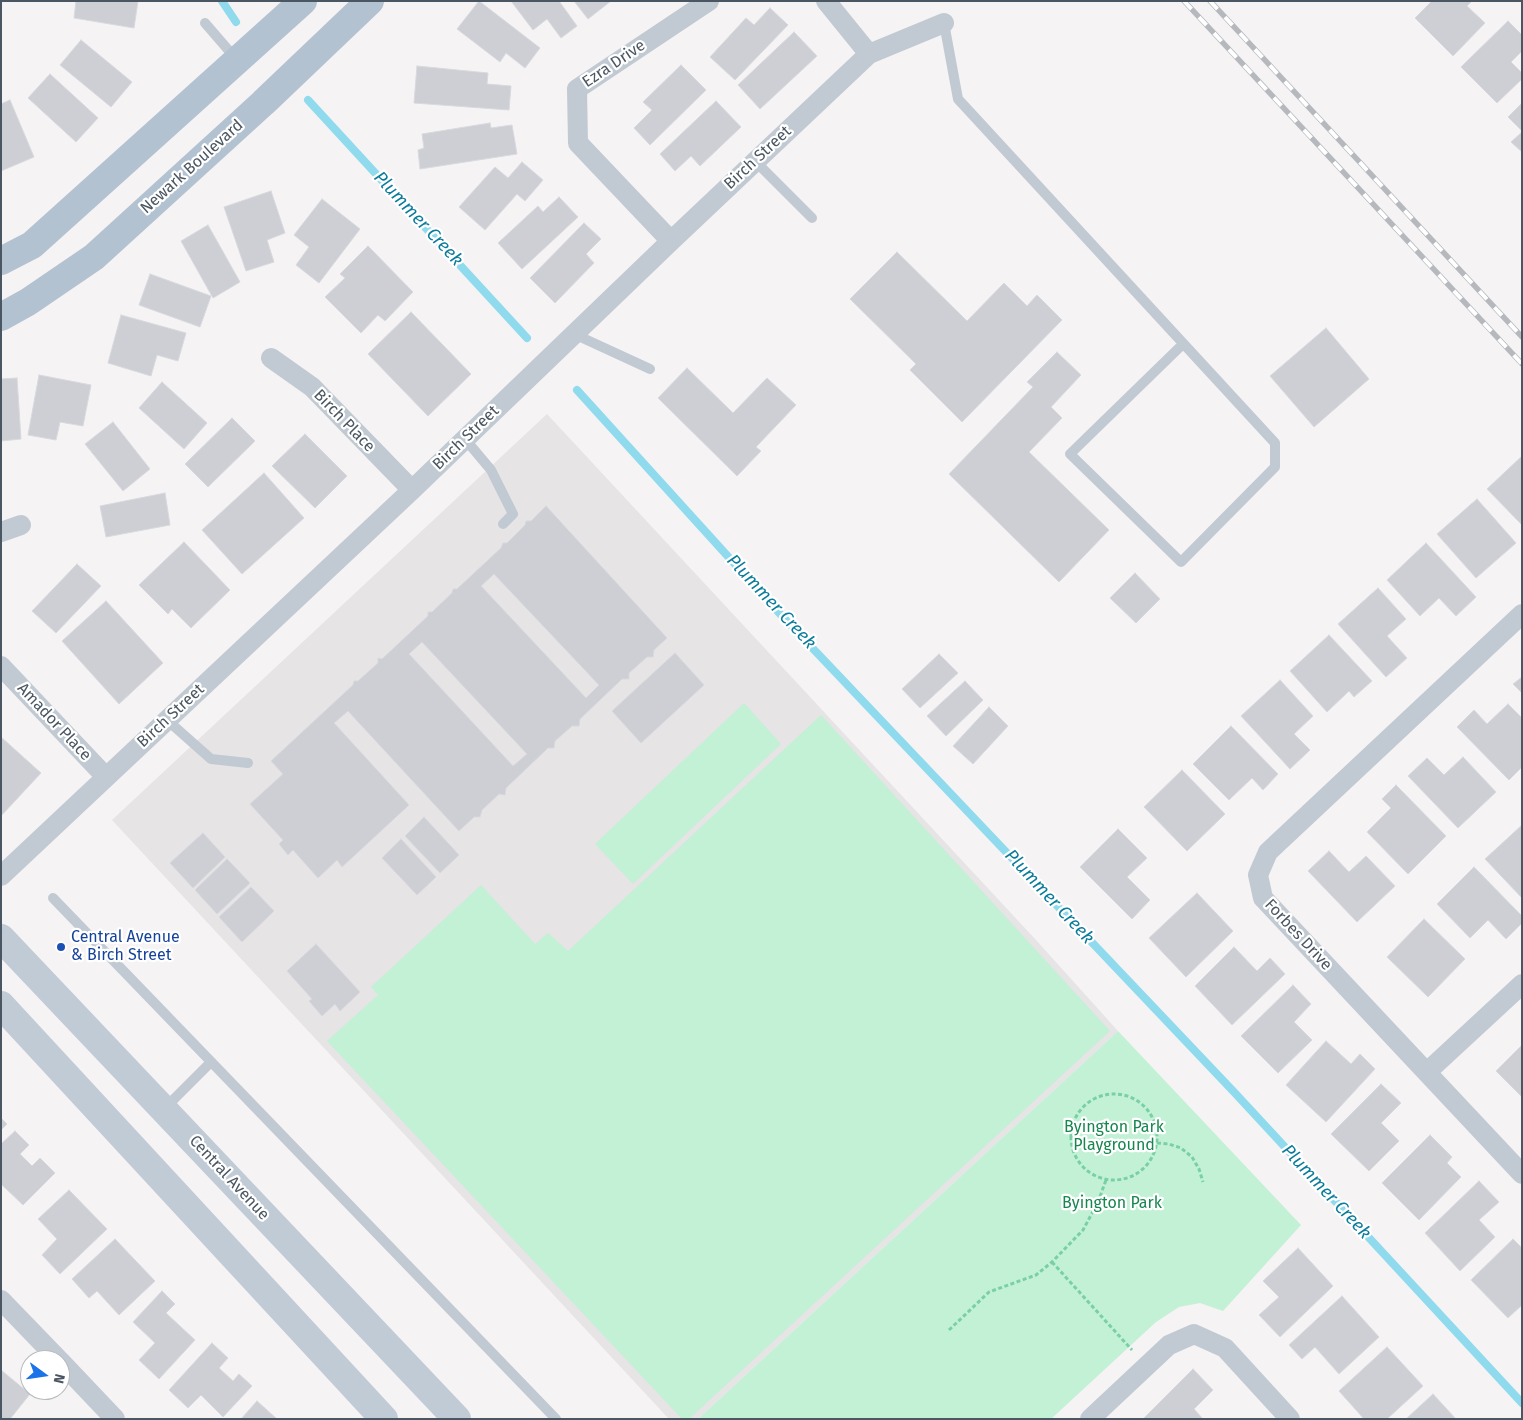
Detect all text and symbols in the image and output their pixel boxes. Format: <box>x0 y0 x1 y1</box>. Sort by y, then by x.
street label: Ezra Drive <box>579 36 649 92</box>
street label: Newark Boulevard <box>137 116 247 218</box>
street label: Birch Street <box>721 122 795 194</box>
water label: Plummer Creek <box>369 167 467 271</box>
street label: Birch Place <box>309 386 379 456</box>
street label: Birch Street <box>429 402 503 474</box>
water label: Plummer Creek <box>722 550 820 654</box>
street label: Amador Place <box>13 679 95 765</box>
street label: Birch Street <box>134 680 208 752</box>
water label: Plummer Creek <box>1000 845 1098 949</box>
street label: Forbes Drive <box>1260 895 1336 975</box>
place label: Central Avenue & Birch Street <box>71 928 180 966</box>
marker: Central Avenue & Birch Street <box>55 941 67 953</box>
park label: Byington Park Playground <box>1064 1118 1164 1156</box>
street label: Central Avenue <box>185 1132 273 1224</box>
water label: Plummer Creek <box>1277 1140 1375 1244</box>
park label: Byington Park <box>1062 1194 1162 1214</box>
north arrow <box>20 1350 70 1400</box>
text: N <box>50 1372 68 1385</box>

